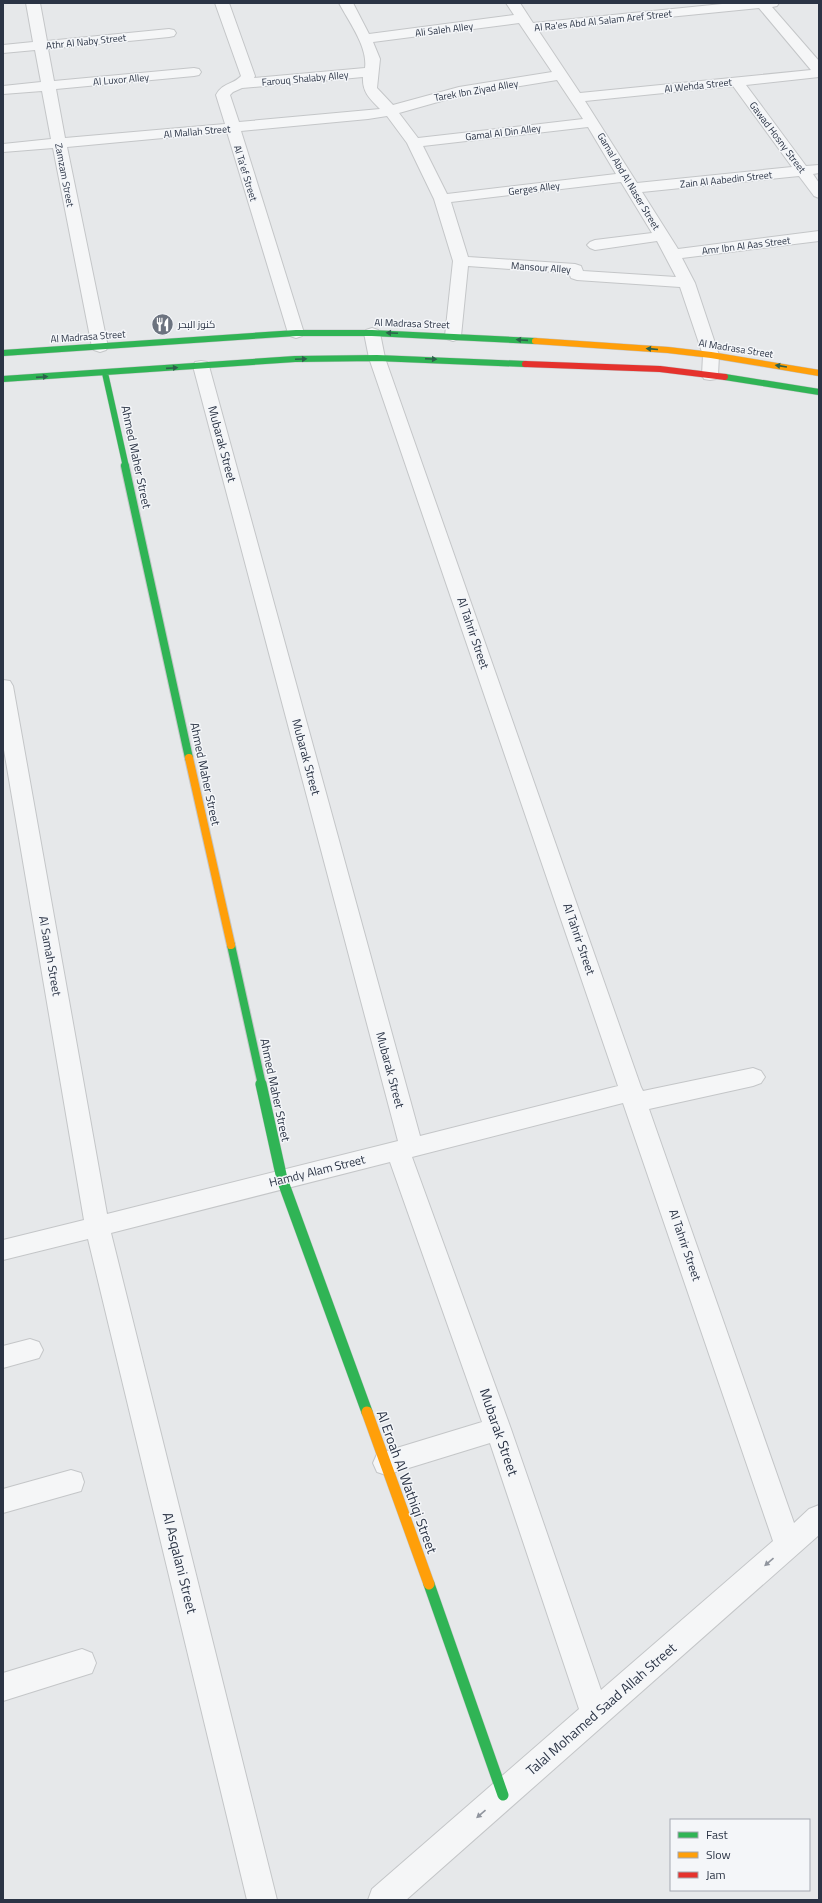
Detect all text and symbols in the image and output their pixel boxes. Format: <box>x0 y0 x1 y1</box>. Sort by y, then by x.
street label: Al Ra'es Abd Al Salam Aref Street <box>533 6 673 35</box>
street label: Ali Saleh Alley <box>414 18 474 40</box>
street label: Athr Al Naby Street <box>45 30 127 53</box>
street label: Farouq Shalaby Alley <box>261 67 349 90</box>
street label: Al Luxor Alley <box>92 70 150 89</box>
street label: Al Wehda Street <box>664 74 733 97</box>
street label: Tarek Ibn Ziyad Alley <box>433 76 520 105</box>
street label: Gawad Hosny Street <box>746 98 810 177</box>
street label: Gamal Al Din Alley <box>464 120 542 145</box>
street label: Al Mallah Street <box>163 121 231 142</box>
street label: Gamal Abd Al Naser Street <box>594 130 664 233</box>
street label: Zamzam Street <box>51 142 78 209</box>
street label: Al Ta'ef Street <box>230 143 261 204</box>
street label: Zain Al Aabedin Street <box>679 167 773 192</box>
street label: Gerges Alley <box>507 178 561 199</box>
street label: Amr Ibn Al Aas Street <box>701 233 792 258</box>
street label: Mansour Alley <box>510 258 572 277</box>
restaurant icon: كنوز البحر <box>150 311 176 337</box>
street label: Al Madrasa Street <box>374 315 450 332</box>
place label: كنوز البحر <box>177 317 215 332</box>
street label: Al Madrasa Street <box>50 326 127 347</box>
one-way arrow <box>386 330 398 337</box>
street label: Al Madrasa Street <box>698 335 775 362</box>
one-way arrow <box>515 337 528 343</box>
one-way arrow <box>646 346 658 352</box>
one-way arrow <box>295 356 308 362</box>
one-way arrow <box>425 356 437 363</box>
one-way arrow <box>774 363 787 369</box>
one-way arrow <box>166 365 178 372</box>
one-way arrow <box>36 374 49 380</box>
street label: Ahmed Maher Street <box>116 404 157 511</box>
street label: Mubarak Street <box>203 404 242 485</box>
street label: Al Tahrir Street <box>452 594 495 672</box>
street label: Mubarak Street <box>287 717 326 798</box>
street label: Ahmed Maher Street <box>185 721 226 828</box>
street label: Al Tahrir Street <box>558 900 601 978</box>
street label: Al Samah Street <box>34 914 67 998</box>
street label: Mubarak Street <box>371 1030 410 1111</box>
street label: Ahmed Maher Street <box>255 1037 296 1144</box>
street label: Hamdy Alam Street <box>267 1149 368 1192</box>
street label: Al Tahrir Street <box>664 1206 707 1284</box>
street label: Mubarak Street <box>475 1385 524 1479</box>
street label: Al Eroah Al Wathiqi Street <box>372 1407 443 1556</box>
street label: Al Asqalani Street <box>158 1510 203 1616</box>
one-way arrow <box>763 1558 774 1567</box>
street label: Talal Mohamed Saad Allah Street <box>521 1637 681 1780</box>
one-way arrow <box>476 1809 486 1819</box>
legend <box>670 1819 810 1891</box>
text: Fast <box>706 1825 729 1844</box>
text: Slow <box>706 1845 731 1864</box>
text: Jam <box>706 1865 726 1884</box>

